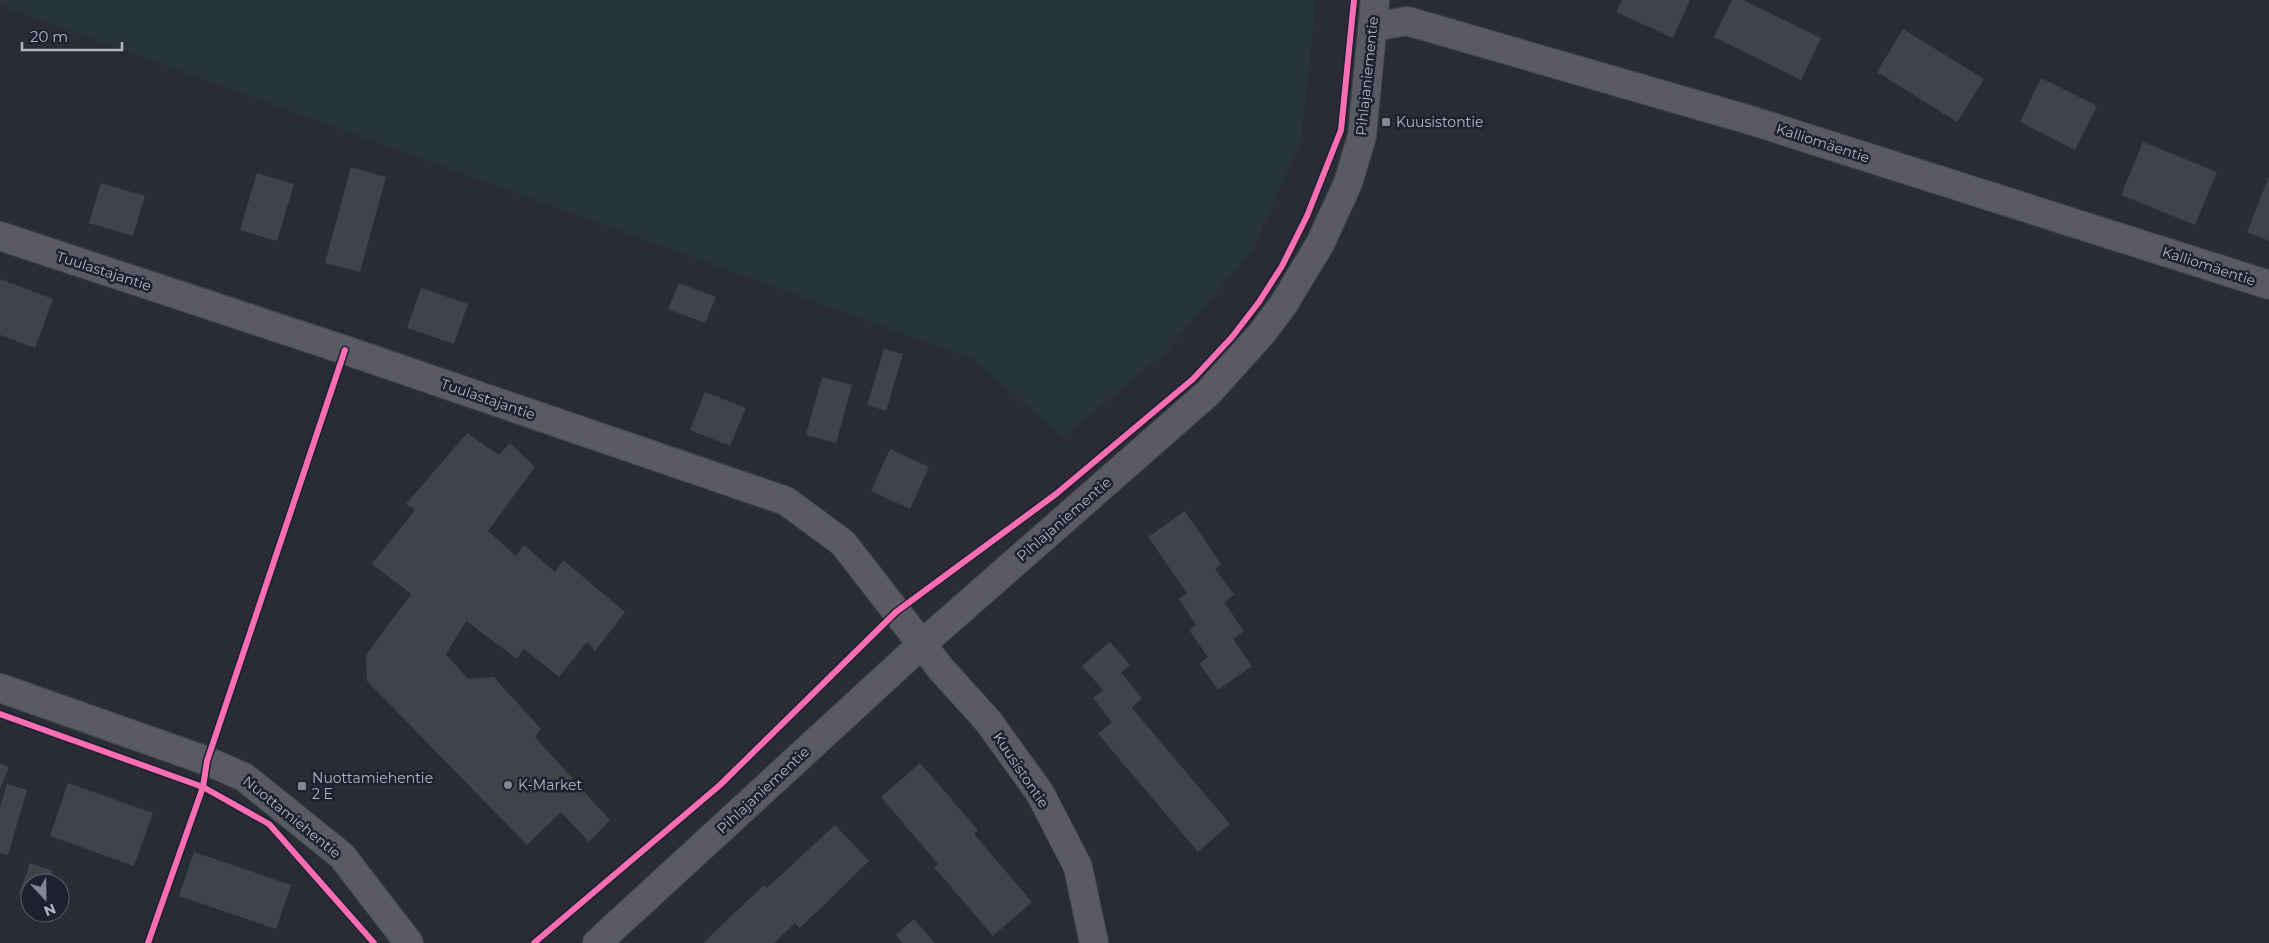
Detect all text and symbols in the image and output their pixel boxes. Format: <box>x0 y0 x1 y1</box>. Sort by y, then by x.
street label: Pihlajaniementie <box>1352 15 1382 137</box>
scale bar <box>22 20 122 52</box>
text: 20 m <box>30 27 68 46</box>
place label: Kuusistontie <box>1396 113 1484 131</box>
marker: Kuusistontie <box>1380 116 1392 128</box>
street label: Kalliomäentie <box>1774 119 1872 167</box>
street label: Kalliomäentie <box>2160 242 2258 290</box>
street label: Tuulastajantie <box>54 247 154 295</box>
street label: Tuulastajantie <box>438 374 538 424</box>
street label: Pihlajaniementie <box>1013 473 1115 565</box>
street label: Kuusistontie <box>989 729 1053 811</box>
street label: Pihlajaniementie <box>713 743 813 837</box>
place label: Nuottamiehentie 2 E <box>312 769 433 803</box>
street label: Nuottamiehentie <box>239 772 345 862</box>
place label: K-Market <box>518 776 583 794</box>
marker: K-Market <box>502 779 514 791</box>
marker: Nuottamiehentie 2 E <box>296 780 308 792</box>
north arrow <box>20 873 70 923</box>
text: N <box>41 900 58 921</box>

